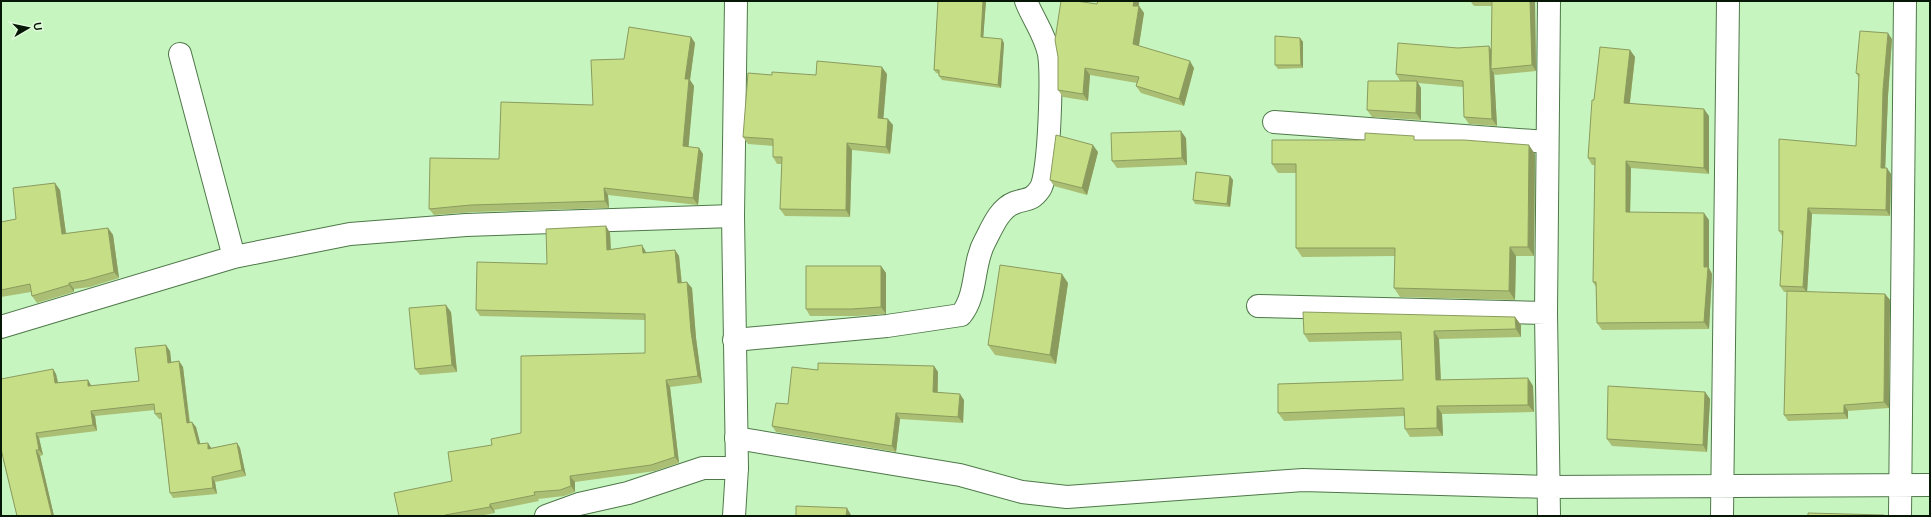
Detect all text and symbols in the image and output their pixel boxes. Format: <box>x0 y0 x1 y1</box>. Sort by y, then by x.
north arrow <box>8 8 48 48</box>
text: U <box>30 21 44 32</box>

